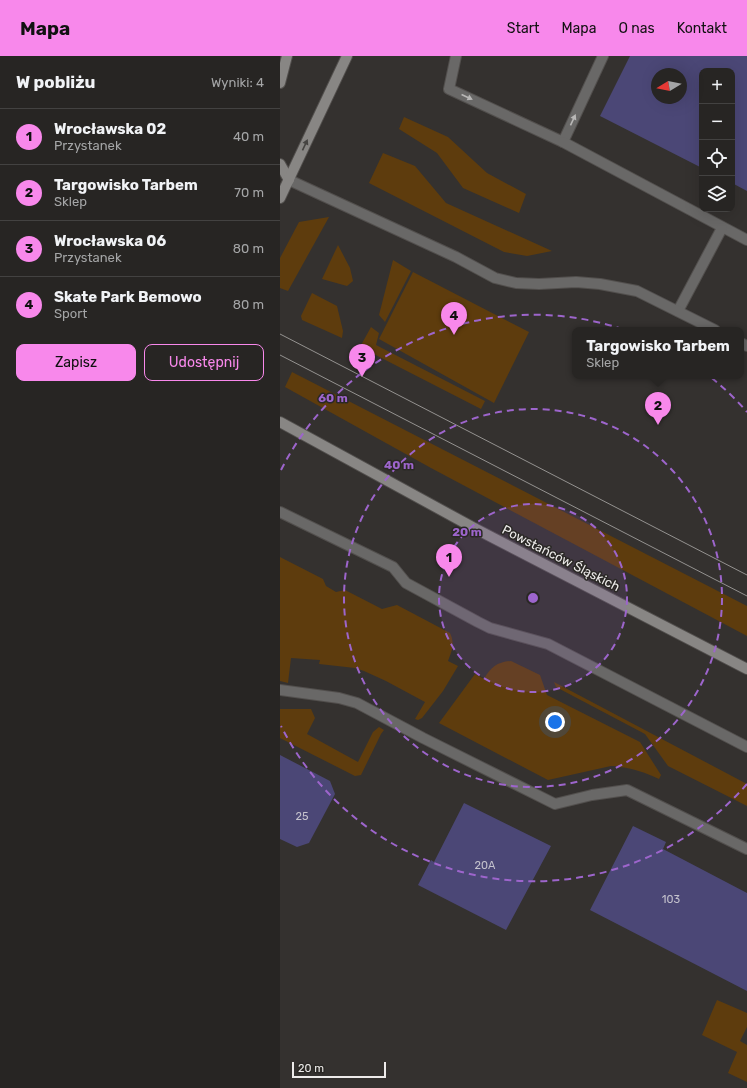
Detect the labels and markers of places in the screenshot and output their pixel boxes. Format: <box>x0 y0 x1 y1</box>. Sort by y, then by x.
pin: 4 <box>441 302 467 335</box>
pin: 3 <box>349 344 375 377</box>
pin: 2 <box>645 392 671 425</box>
pin: 1 <box>436 544 462 577</box>
centre of rings <box>526 591 540 605</box>

